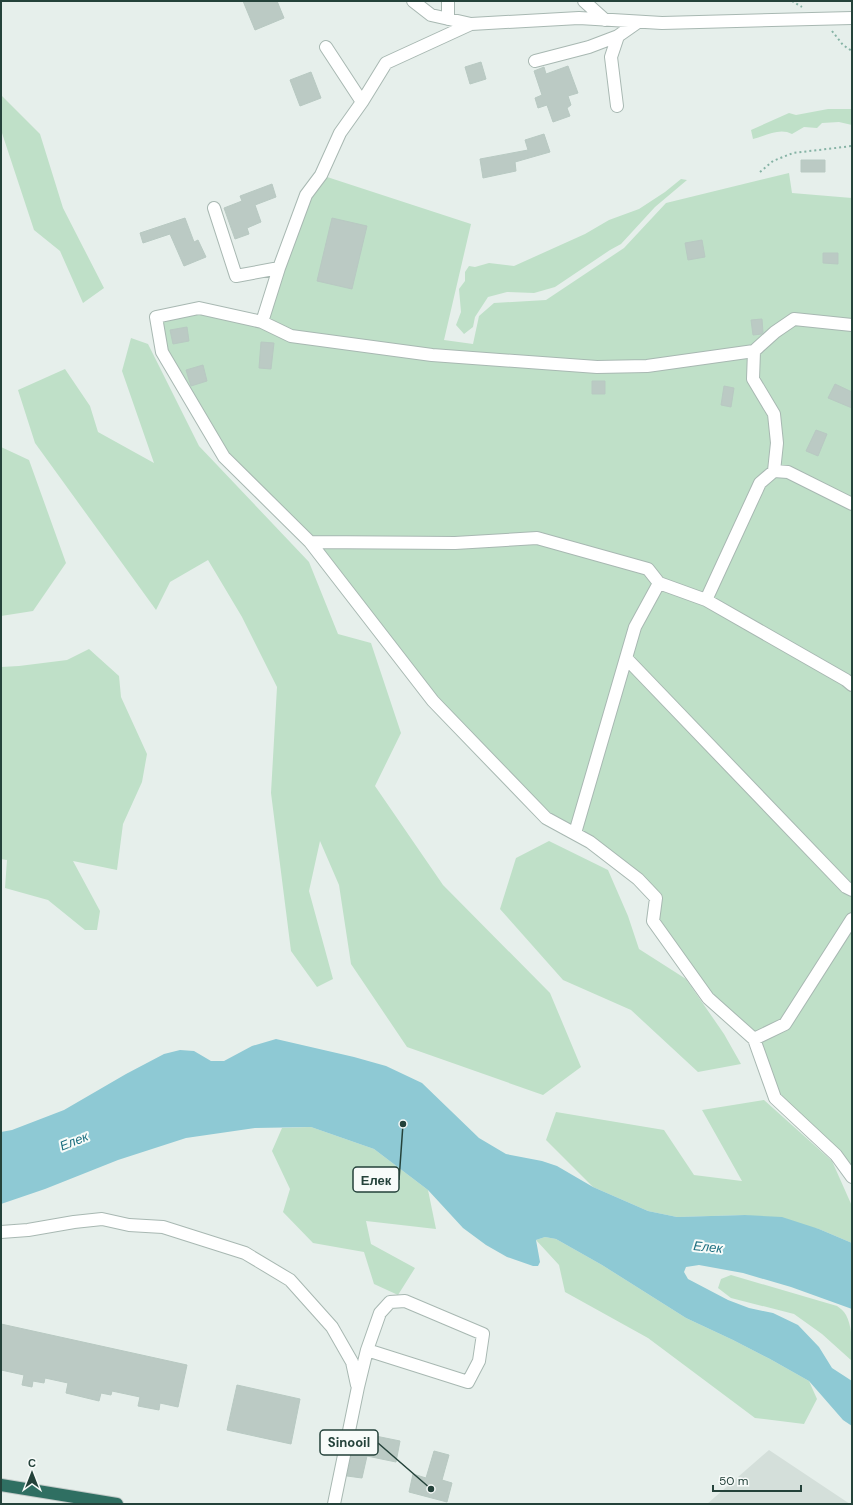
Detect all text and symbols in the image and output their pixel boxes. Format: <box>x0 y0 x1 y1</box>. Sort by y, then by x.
water label: Елек <box>57 1127 92 1154</box>
callout: Елек <box>353 1167 399 1192</box>
text: Елек <box>361 1172 392 1189</box>
water label: Елек <box>693 1237 724 1257</box>
callout: Sinooil <box>320 1430 378 1455</box>
text: Sinooil <box>328 1434 370 1451</box>
north arrow <box>12 1453 52 1493</box>
text: С <box>28 1456 36 1470</box>
scale bar <box>713 1467 801 1493</box>
text: 50 m <box>719 1473 748 1489</box>

